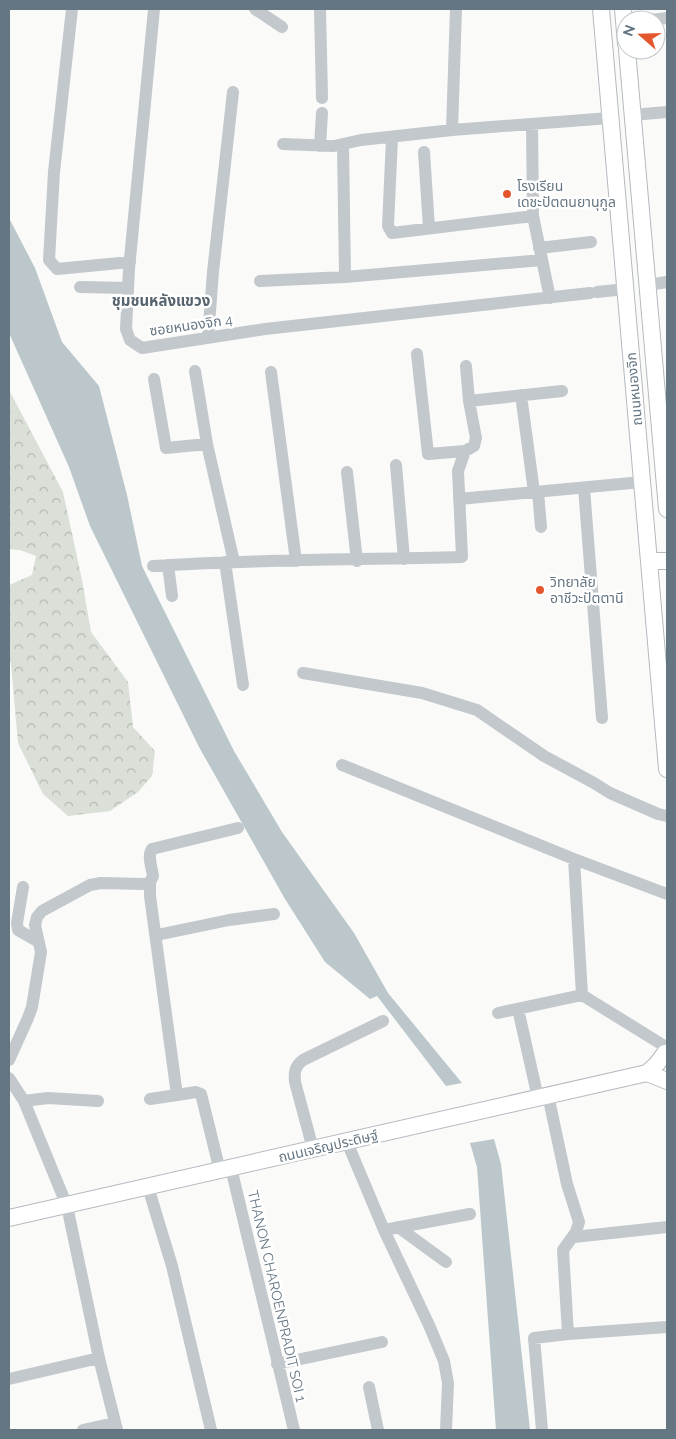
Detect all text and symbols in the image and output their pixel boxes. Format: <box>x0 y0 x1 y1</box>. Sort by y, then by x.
north arrow <box>616 10 666 60</box>
text: N <box>619 23 638 38</box>
place label: โรงเรียน เดชะปัตตนยานุกูล <box>517 178 616 211</box>
marker: โรงเรียน เดชะปัตตนยานุกูล <box>501 188 513 200</box>
district label: ชุมชนหลังแขวง <box>112 292 210 310</box>
street label: ซอยหนองจิก 4 <box>149 311 234 339</box>
street label: ถนนหนองจิก <box>623 352 645 426</box>
place label: วิทยาลัย อาชีวะปัตตานี <box>549 574 624 606</box>
marker: วิทยาลัย อาชีวะปัตตานี <box>534 584 546 596</box>
street label: ถนนเจริญประดิษฐ์ <box>277 1127 380 1165</box>
street label: THANON CHAROENPRADIT SOI 1 <box>245 1189 309 1403</box>

